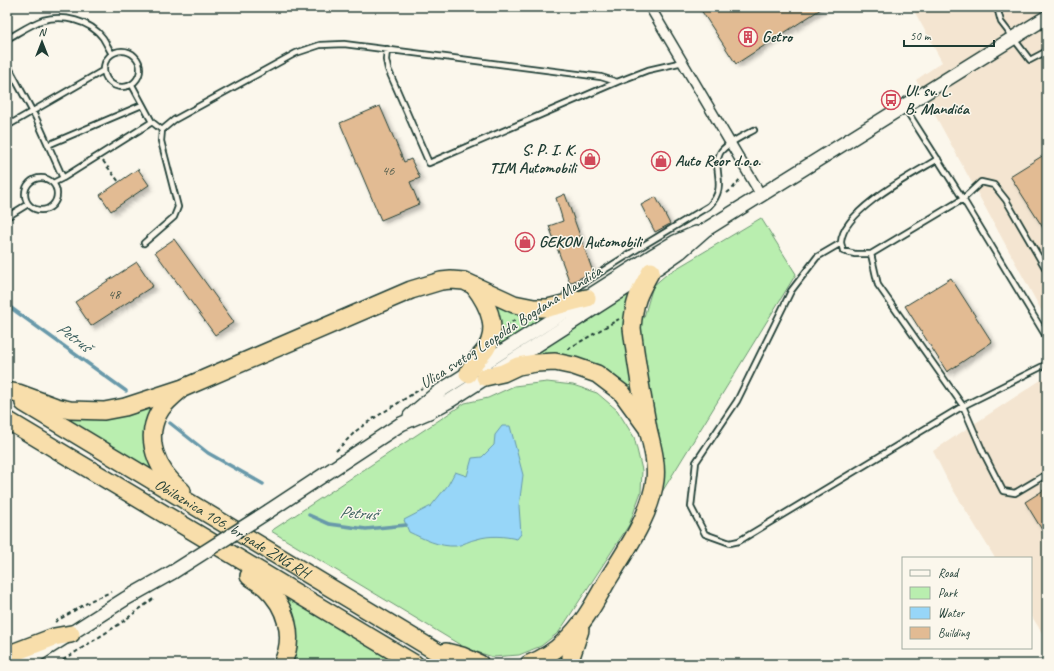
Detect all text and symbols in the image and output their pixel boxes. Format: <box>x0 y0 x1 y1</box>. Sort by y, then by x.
north arrow <box>22 22 62 62</box>
scale bar <box>904 22 994 48</box>
text: N <box>39 25 48 39</box>
building icon: Getro <box>737 26 759 48</box>
place label: Getro <box>762 27 794 47</box>
text: 50 m <box>910 28 932 44</box>
place label: Ul. sv. L. B. Mandića <box>905 81 971 119</box>
bus stop icon: Ul. sv. L. B. Mandića <box>880 89 902 111</box>
place label: S. P. I. K. TIM Automobili <box>489 140 578 178</box>
shop icon: S. P. I. K. TIM Automobili <box>579 148 601 170</box>
shop icon: Auto Reor d.o.o. <box>650 150 672 172</box>
place label: Auto Reor d.o.o. <box>675 151 762 171</box>
house number: 46 <box>382 162 395 179</box>
shop icon: GEKON Automobili <box>514 231 536 253</box>
place label: GEKON Automobili <box>539 232 643 252</box>
street label: Ulica svetog Leopolda Bogdana Mandića <box>416 260 606 393</box>
house number: 48 <box>108 286 122 303</box>
water label: Petruš <box>53 318 99 359</box>
street label: Obilaznica 106. brigade ZNG RH <box>151 474 316 584</box>
water label: Petruš <box>339 501 382 525</box>
legend <box>902 557 1032 649</box>
text: Road <box>938 565 960 581</box>
text: Park <box>938 585 959 601</box>
text: Water <box>938 605 966 621</box>
text: Building <box>938 625 970 641</box>

